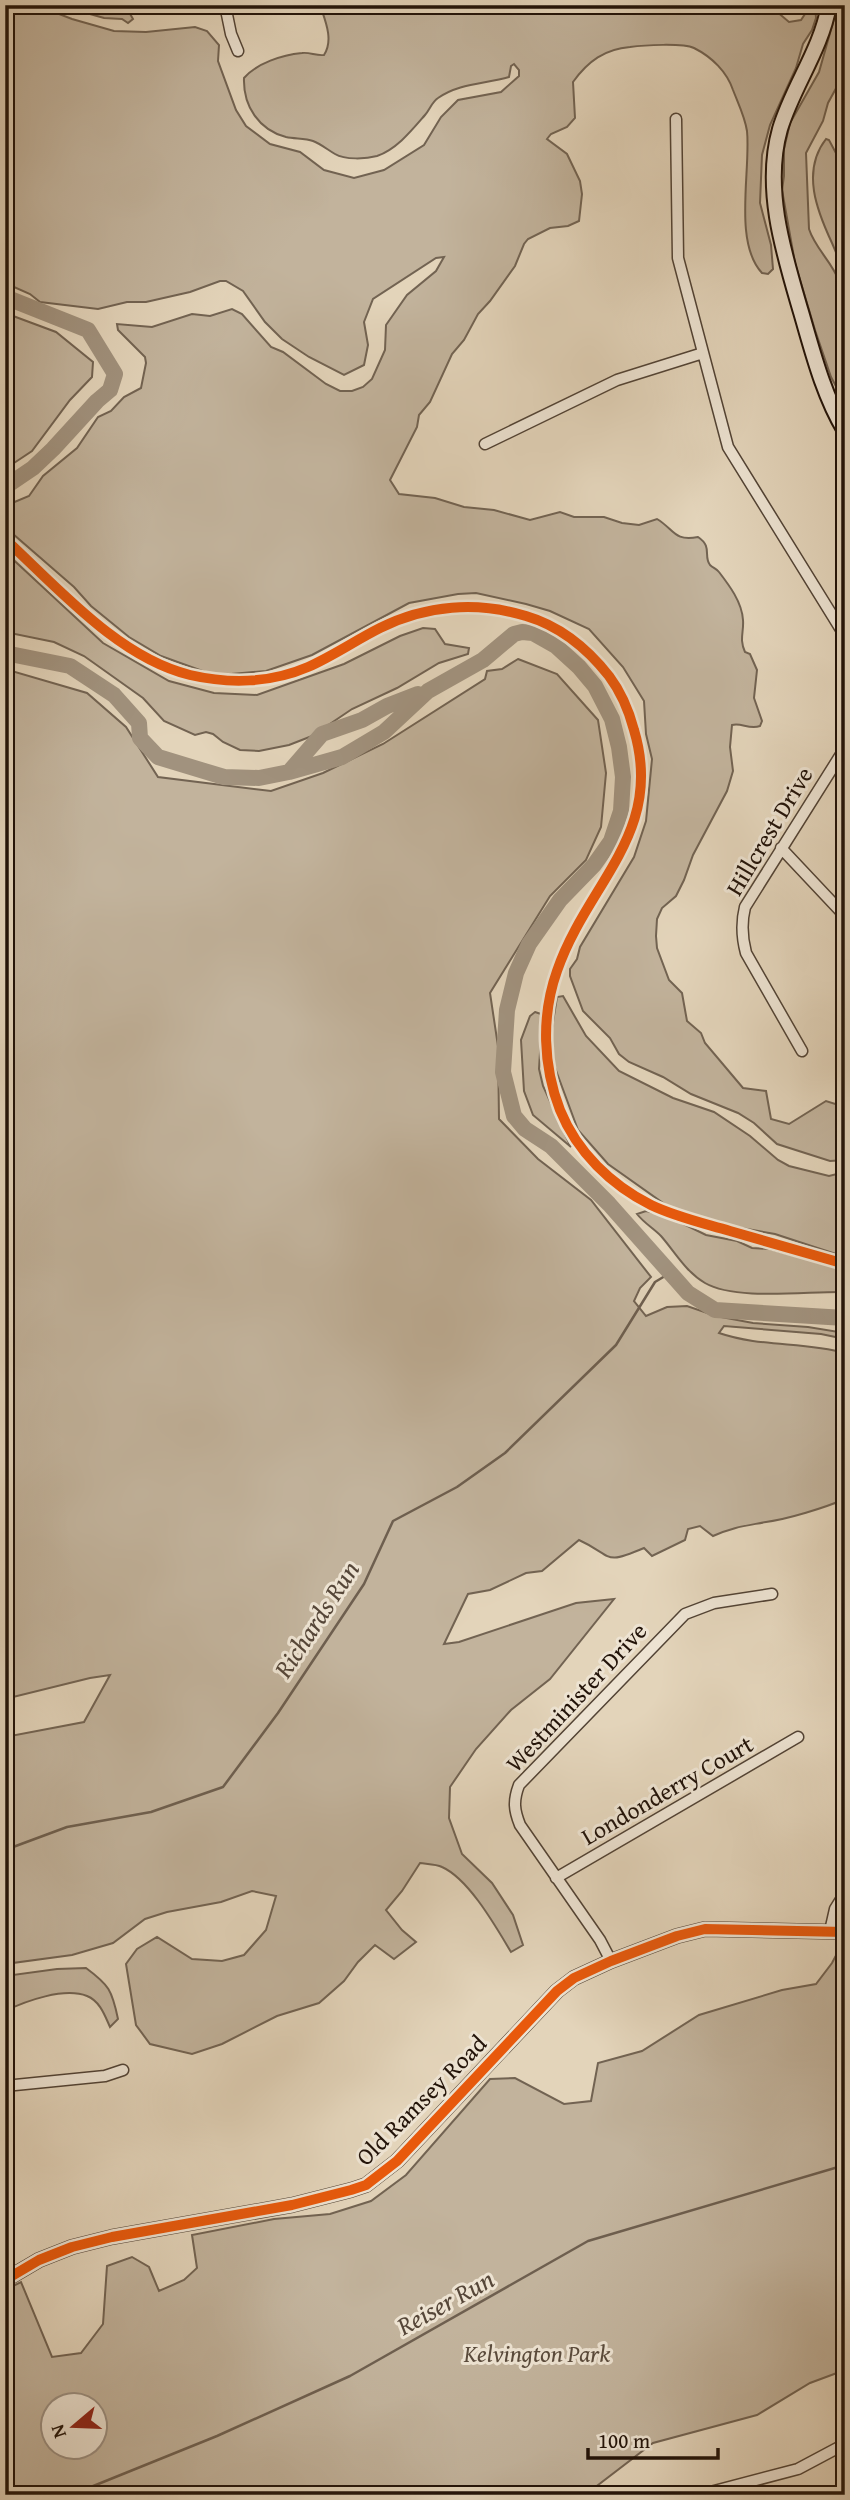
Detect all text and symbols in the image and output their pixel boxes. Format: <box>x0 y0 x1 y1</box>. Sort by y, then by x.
street label: Hillcrest Drive <box>717 760 821 902</box>
water label: Richards Run <box>263 1553 368 1686</box>
street label: Westminister Drive <box>497 1614 655 1780</box>
street label: Londonderry Court <box>574 1726 760 1854</box>
street label: Old Ramsey Road <box>348 2027 494 2173</box>
water label: Reiser Run <box>388 2259 501 2345</box>
park label: Kelvington Park <box>463 2336 610 2371</box>
north arrow <box>38 2392 108 2462</box>
scale bar <box>588 2416 717 2460</box>
text: N <box>43 2421 73 2442</box>
text: 100 m <box>598 2425 650 2456</box>

